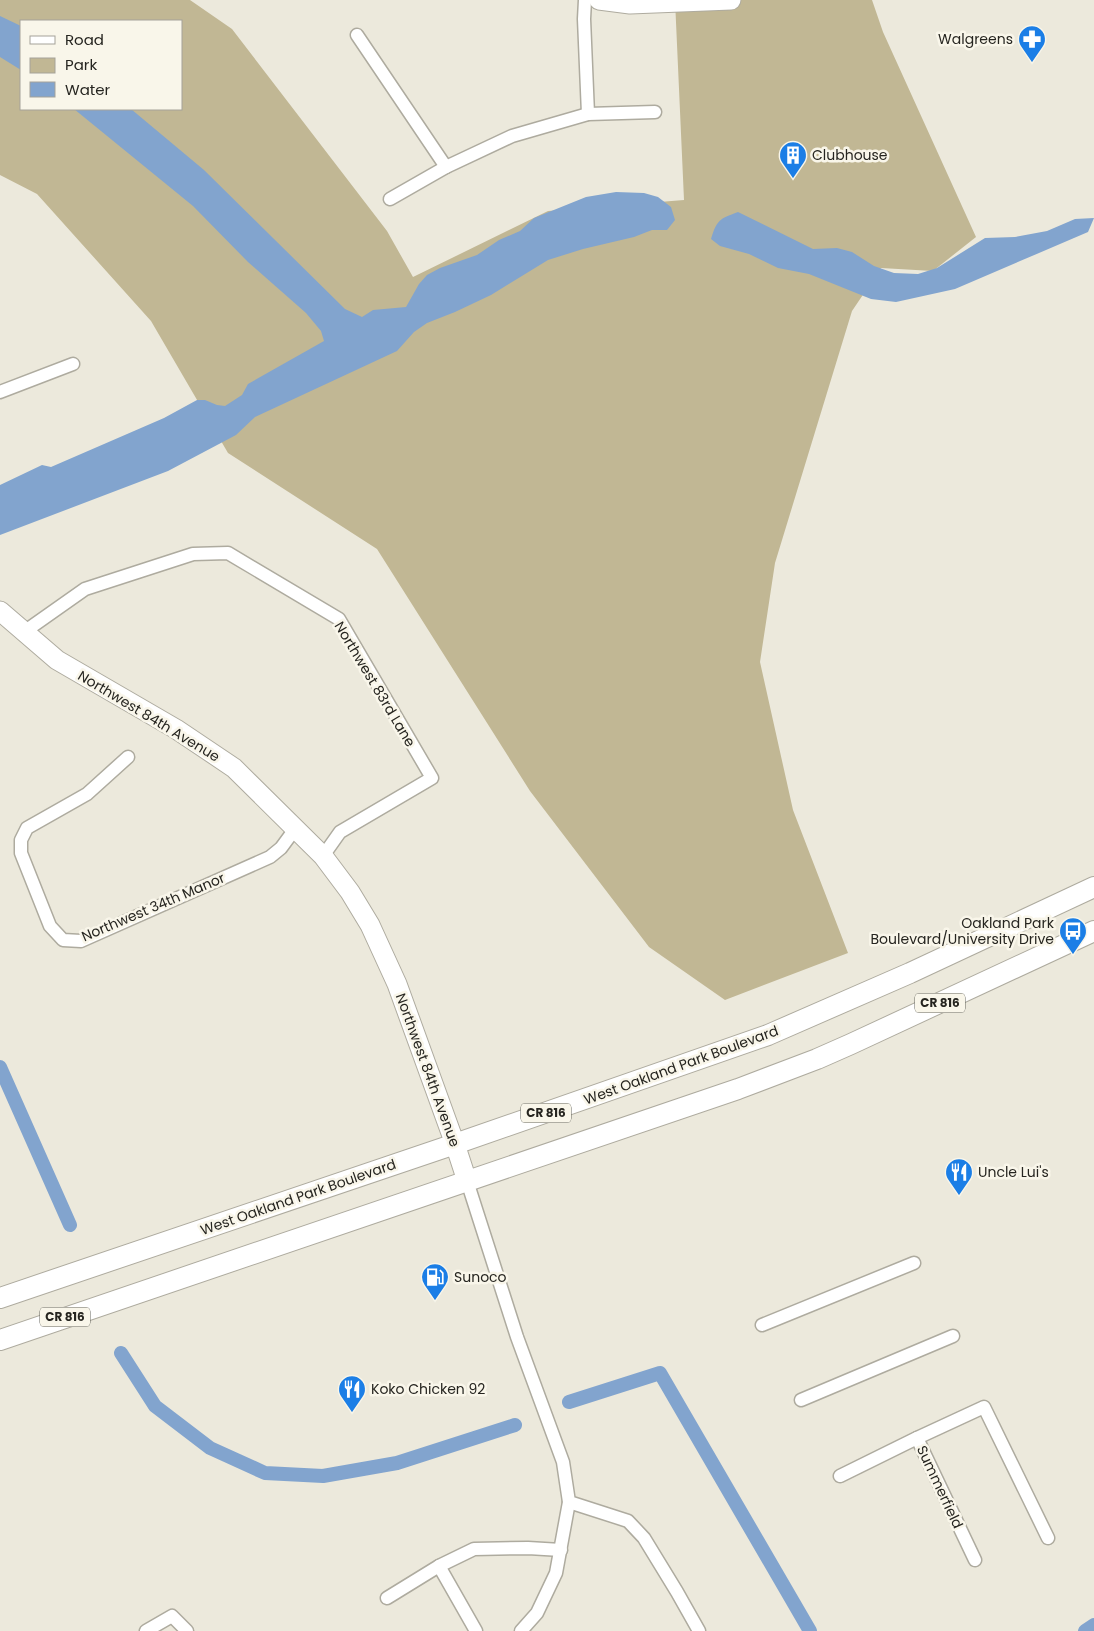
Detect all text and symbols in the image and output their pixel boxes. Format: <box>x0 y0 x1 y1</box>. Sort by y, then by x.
legend <box>20 20 182 110</box>
pharmacy icon: Walgreens <box>1017 24 1047 63</box>
text: Road <box>65 29 104 50</box>
place label: Walgreens <box>938 29 1013 49</box>
text: Park <box>65 54 97 75</box>
text: Water <box>65 79 111 100</box>
building icon: Clubhouse <box>778 140 808 179</box>
place label: Clubhouse <box>812 145 888 165</box>
street label: Northwest 83rd Lane <box>330 618 421 751</box>
street label: Northwest 84th Avenue <box>74 666 224 767</box>
street label: Northwest 34th Manor <box>78 868 228 946</box>
place label: Oakland Park Boulevard/University Drive <box>871 913 1055 949</box>
bus stop icon: Oakland Park Boulevard/University Drive <box>1058 916 1088 955</box>
street label: Northwest 84th Avenue <box>391 990 465 1150</box>
road number: CR 816 <box>915 994 965 1012</box>
street label: West Oakland Park Boulevard <box>581 1020 781 1110</box>
road number: CR 816 <box>521 1104 571 1122</box>
street label: West Oakland Park Boulevard <box>198 1154 398 1240</box>
restaurant icon: Uncle Lui's <box>944 1157 974 1196</box>
place label: Uncle Lui's <box>978 1162 1049 1182</box>
fuel station icon: Sunoco <box>420 1262 450 1301</box>
place label: Sunoco <box>454 1267 507 1287</box>
road number: CR 816 <box>40 1308 90 1326</box>
restaurant icon: Koko Chicken 92 <box>337 1374 367 1413</box>
place label: Koko Chicken 92 <box>371 1379 485 1399</box>
street label: Summerfield <box>912 1442 968 1532</box>

